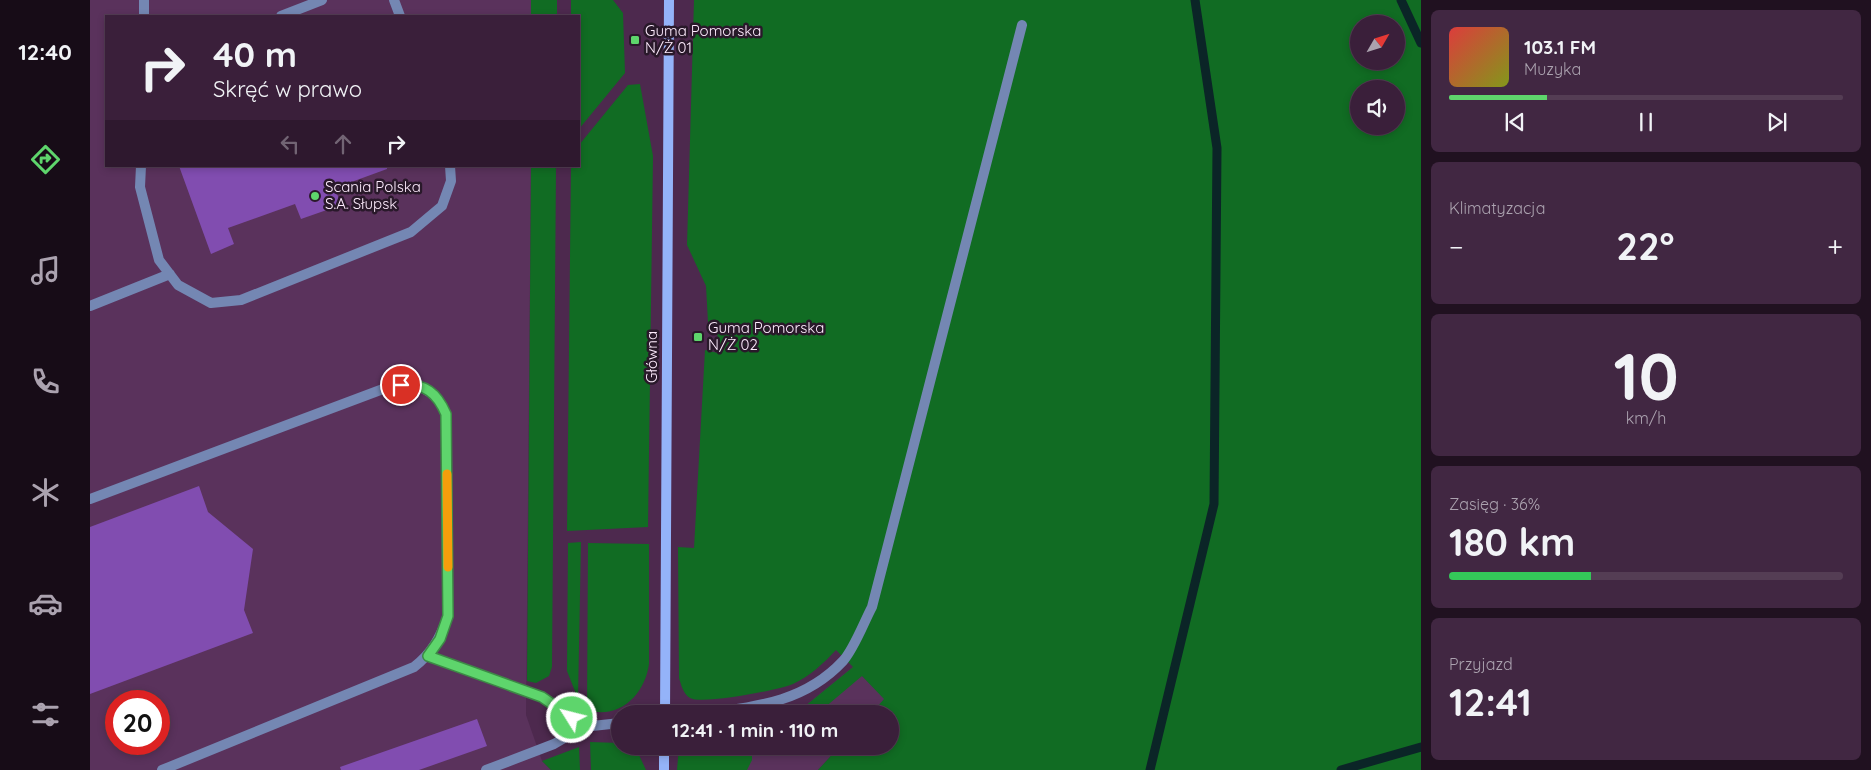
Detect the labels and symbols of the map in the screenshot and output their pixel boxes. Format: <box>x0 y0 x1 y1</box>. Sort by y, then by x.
north arrow <box>1350 15 1405 70</box>
place label: Guma Pomorska N/Ż 01 <box>645 21 761 57</box>
marker: Guma Pomorska N/Ż 01 <box>629 34 641 46</box>
place label: Scania Polska S.A. Słupsk <box>325 177 421 213</box>
marker: Scania Polska S.A. Słupsk <box>309 190 321 202</box>
place label: Guma Pomorska N/Ż 02 <box>708 318 824 354</box>
street label: Główna <box>642 331 661 383</box>
marker: Guma Pomorska N/Ż 02 <box>692 331 704 343</box>
pin <box>380 364 422 406</box>
speed limit sign: 20 <box>105 690 170 755</box>
position arrow <box>545 691 597 743</box>

